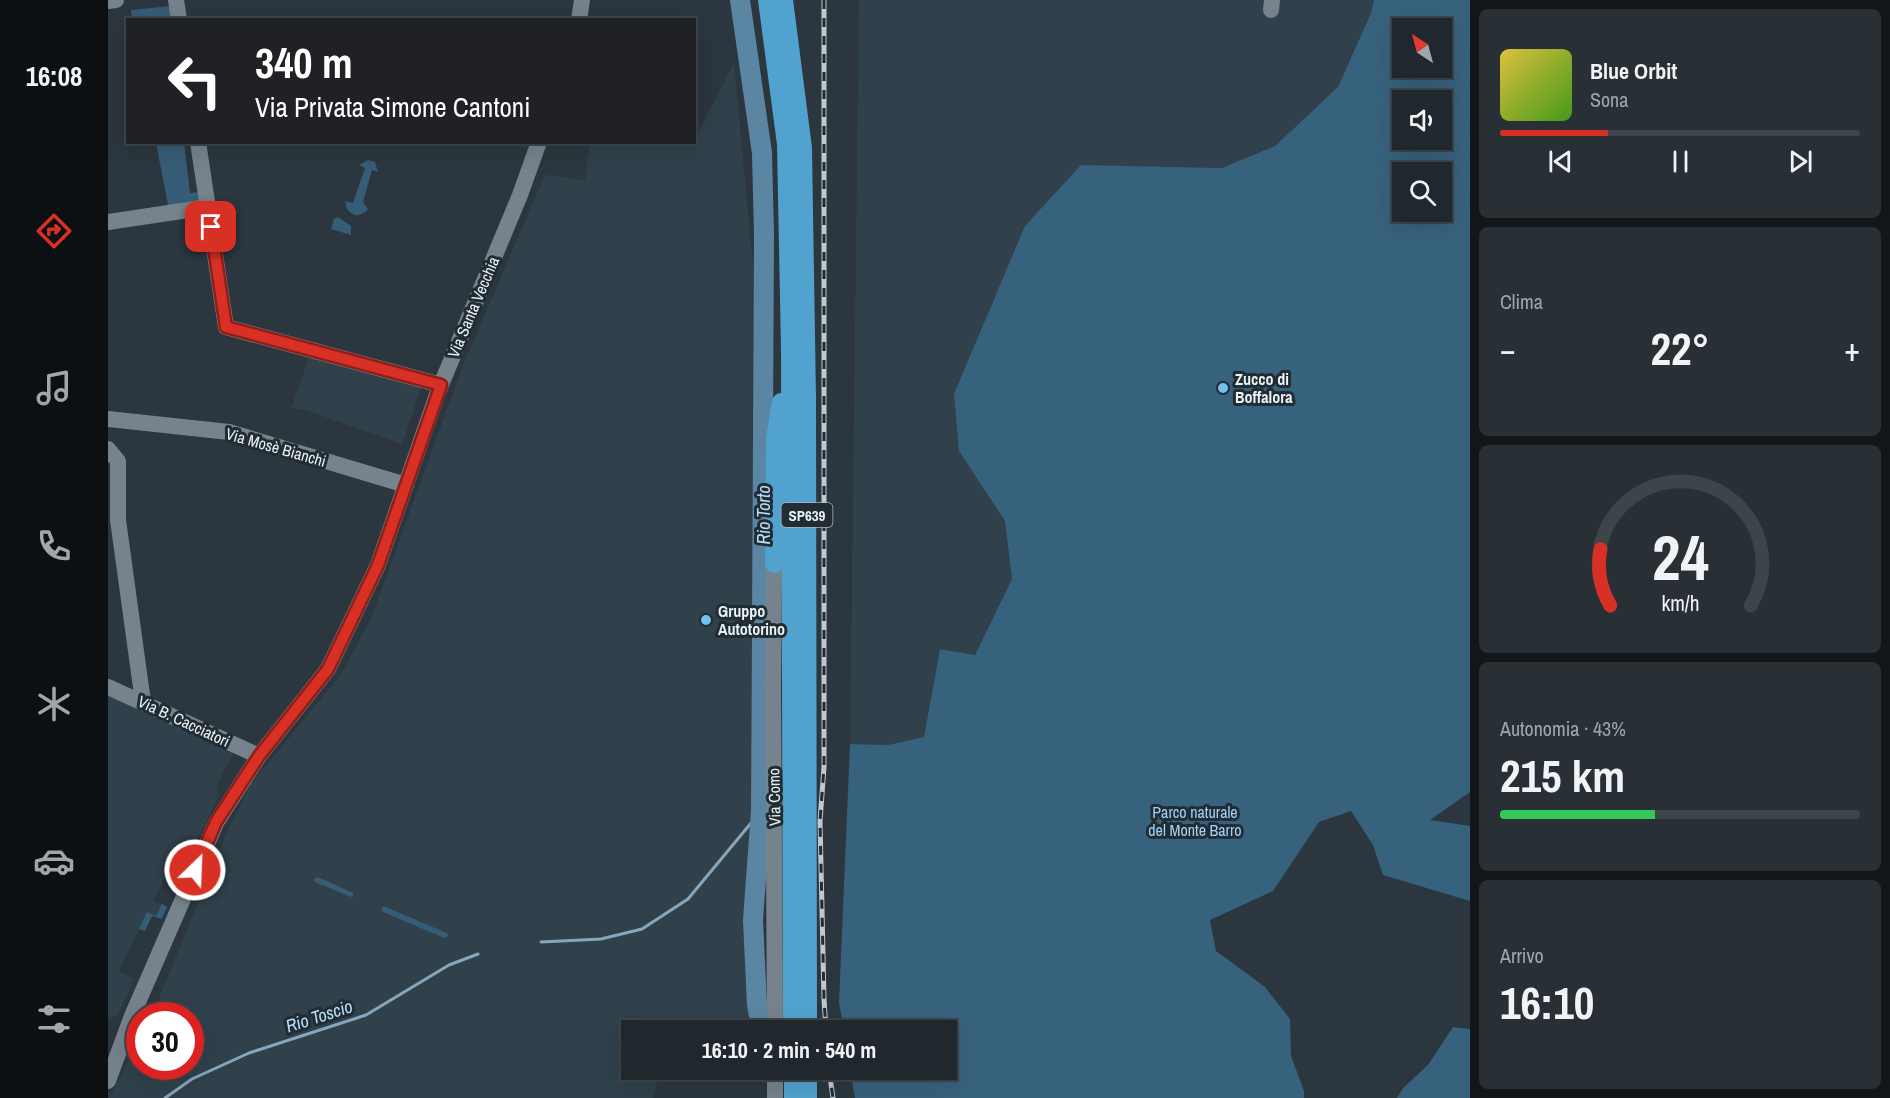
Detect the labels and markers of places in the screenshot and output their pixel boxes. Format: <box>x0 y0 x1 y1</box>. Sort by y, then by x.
pin <box>185 201 236 252</box>
place label: Zucco di Boffalora <box>1235 368 1293 408</box>
marker: Zucco di Boffalora <box>1216 381 1230 395</box>
place label: Gruppo Autotorino <box>718 600 785 640</box>
marker: Gruppo Autotorino <box>699 613 713 627</box>

